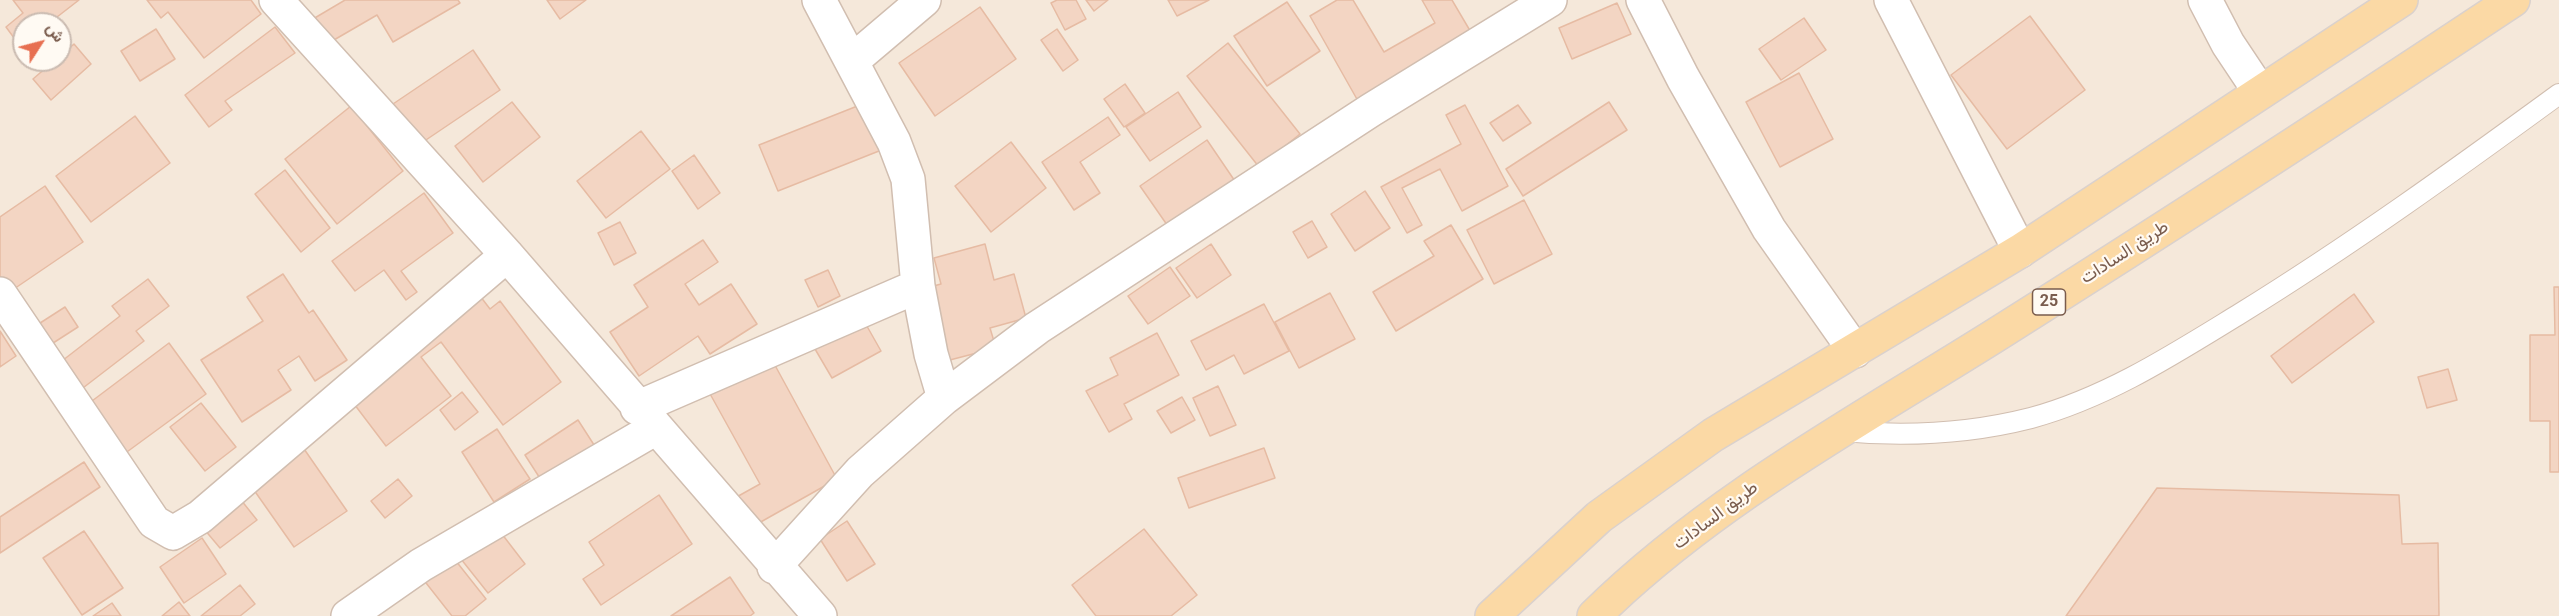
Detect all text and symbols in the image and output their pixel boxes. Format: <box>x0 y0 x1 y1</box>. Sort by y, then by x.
north arrow <box>12 12 72 72</box>
text: ش <box>42 19 69 46</box>
street label: طريق السادات <box>2077 217 2173 289</box>
road number: 25 <box>2032 289 2066 315</box>
street label: طريق السادات <box>1669 477 1763 555</box>

